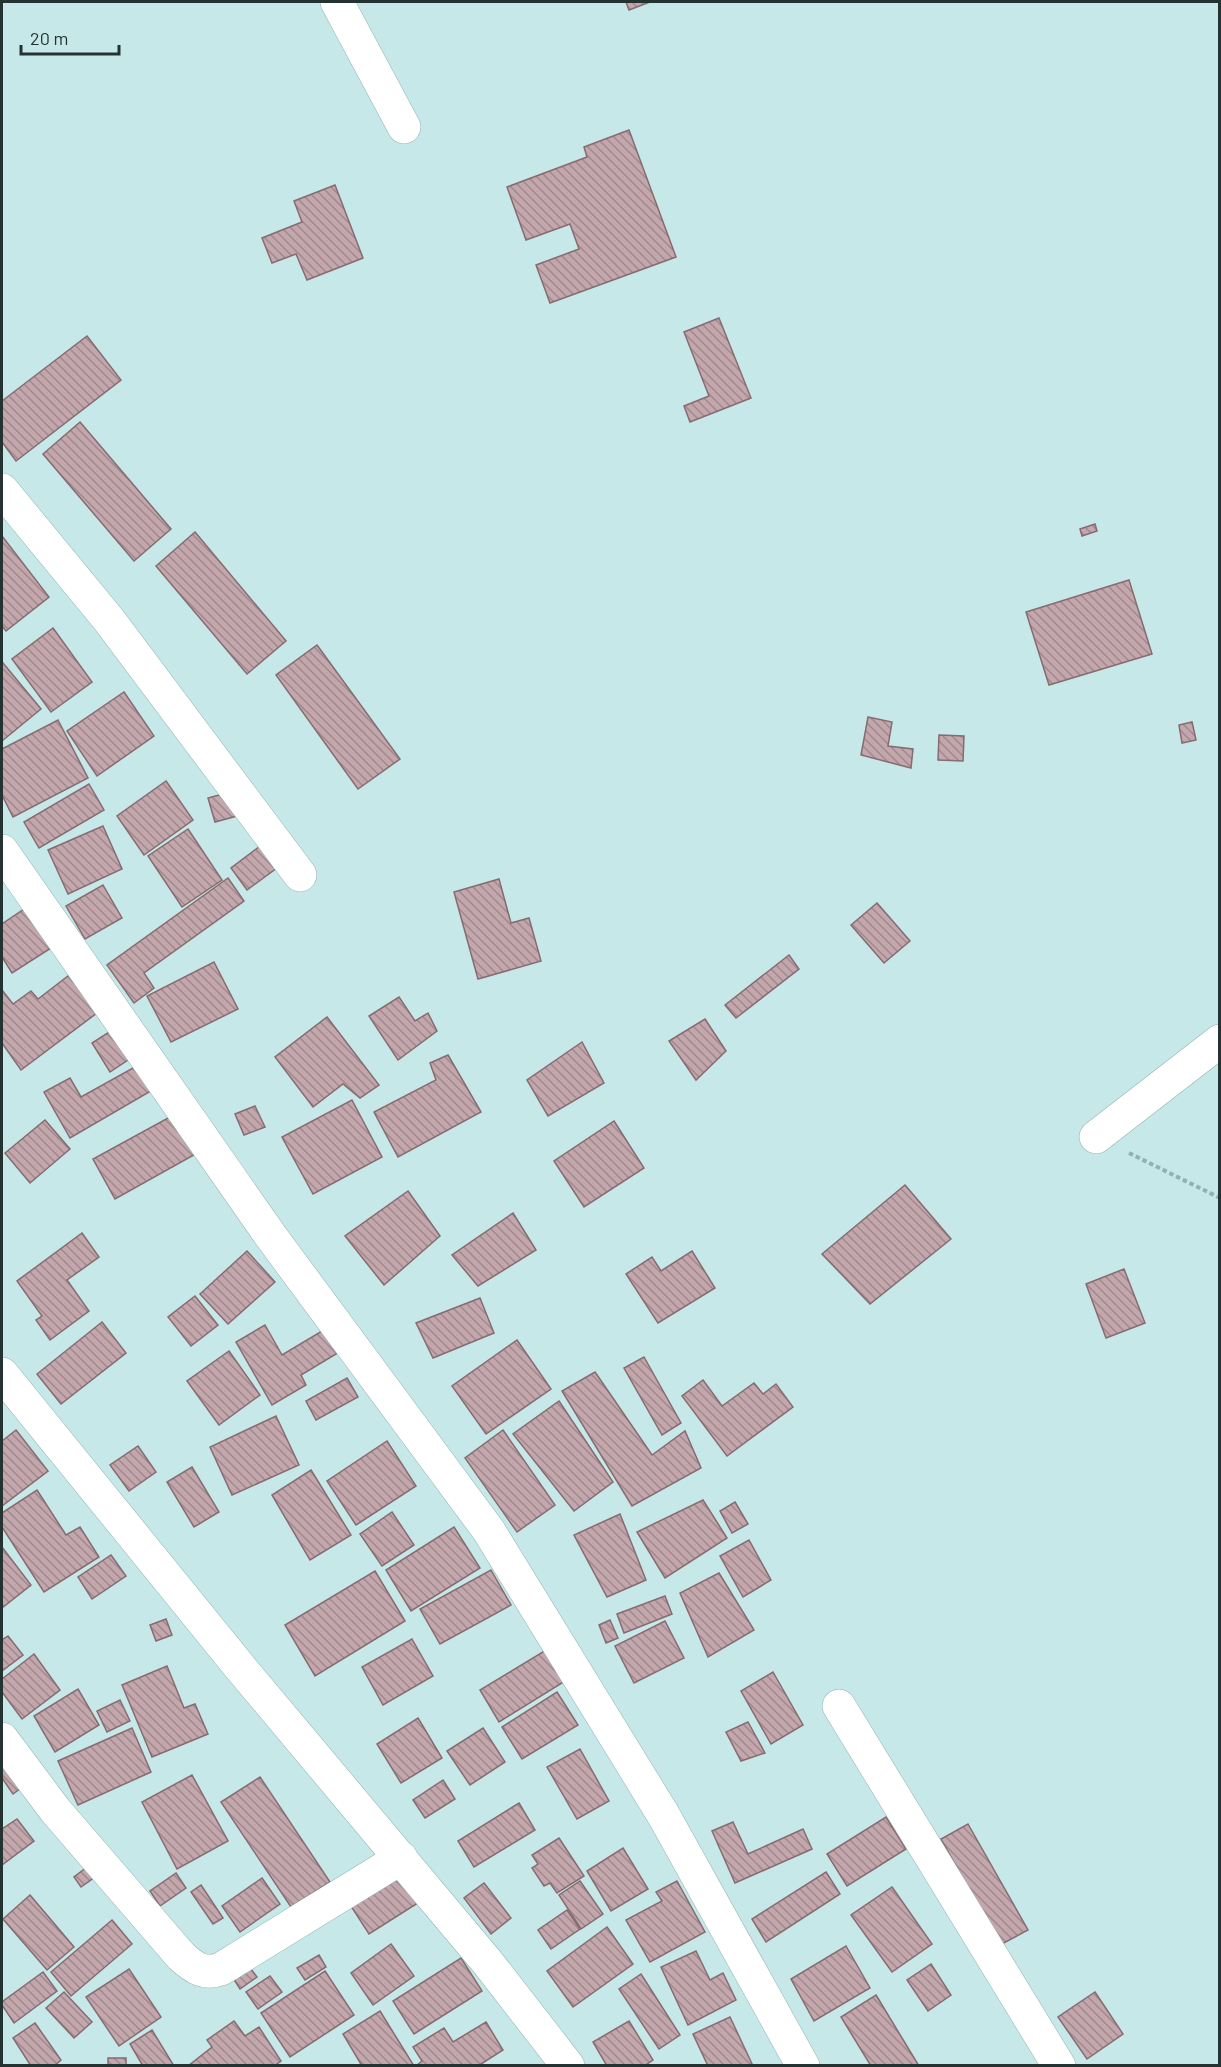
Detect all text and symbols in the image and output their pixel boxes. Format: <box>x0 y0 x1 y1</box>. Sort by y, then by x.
scale bar <box>21 18 118 56</box>
text: 20 m <box>30 27 68 49</box>

